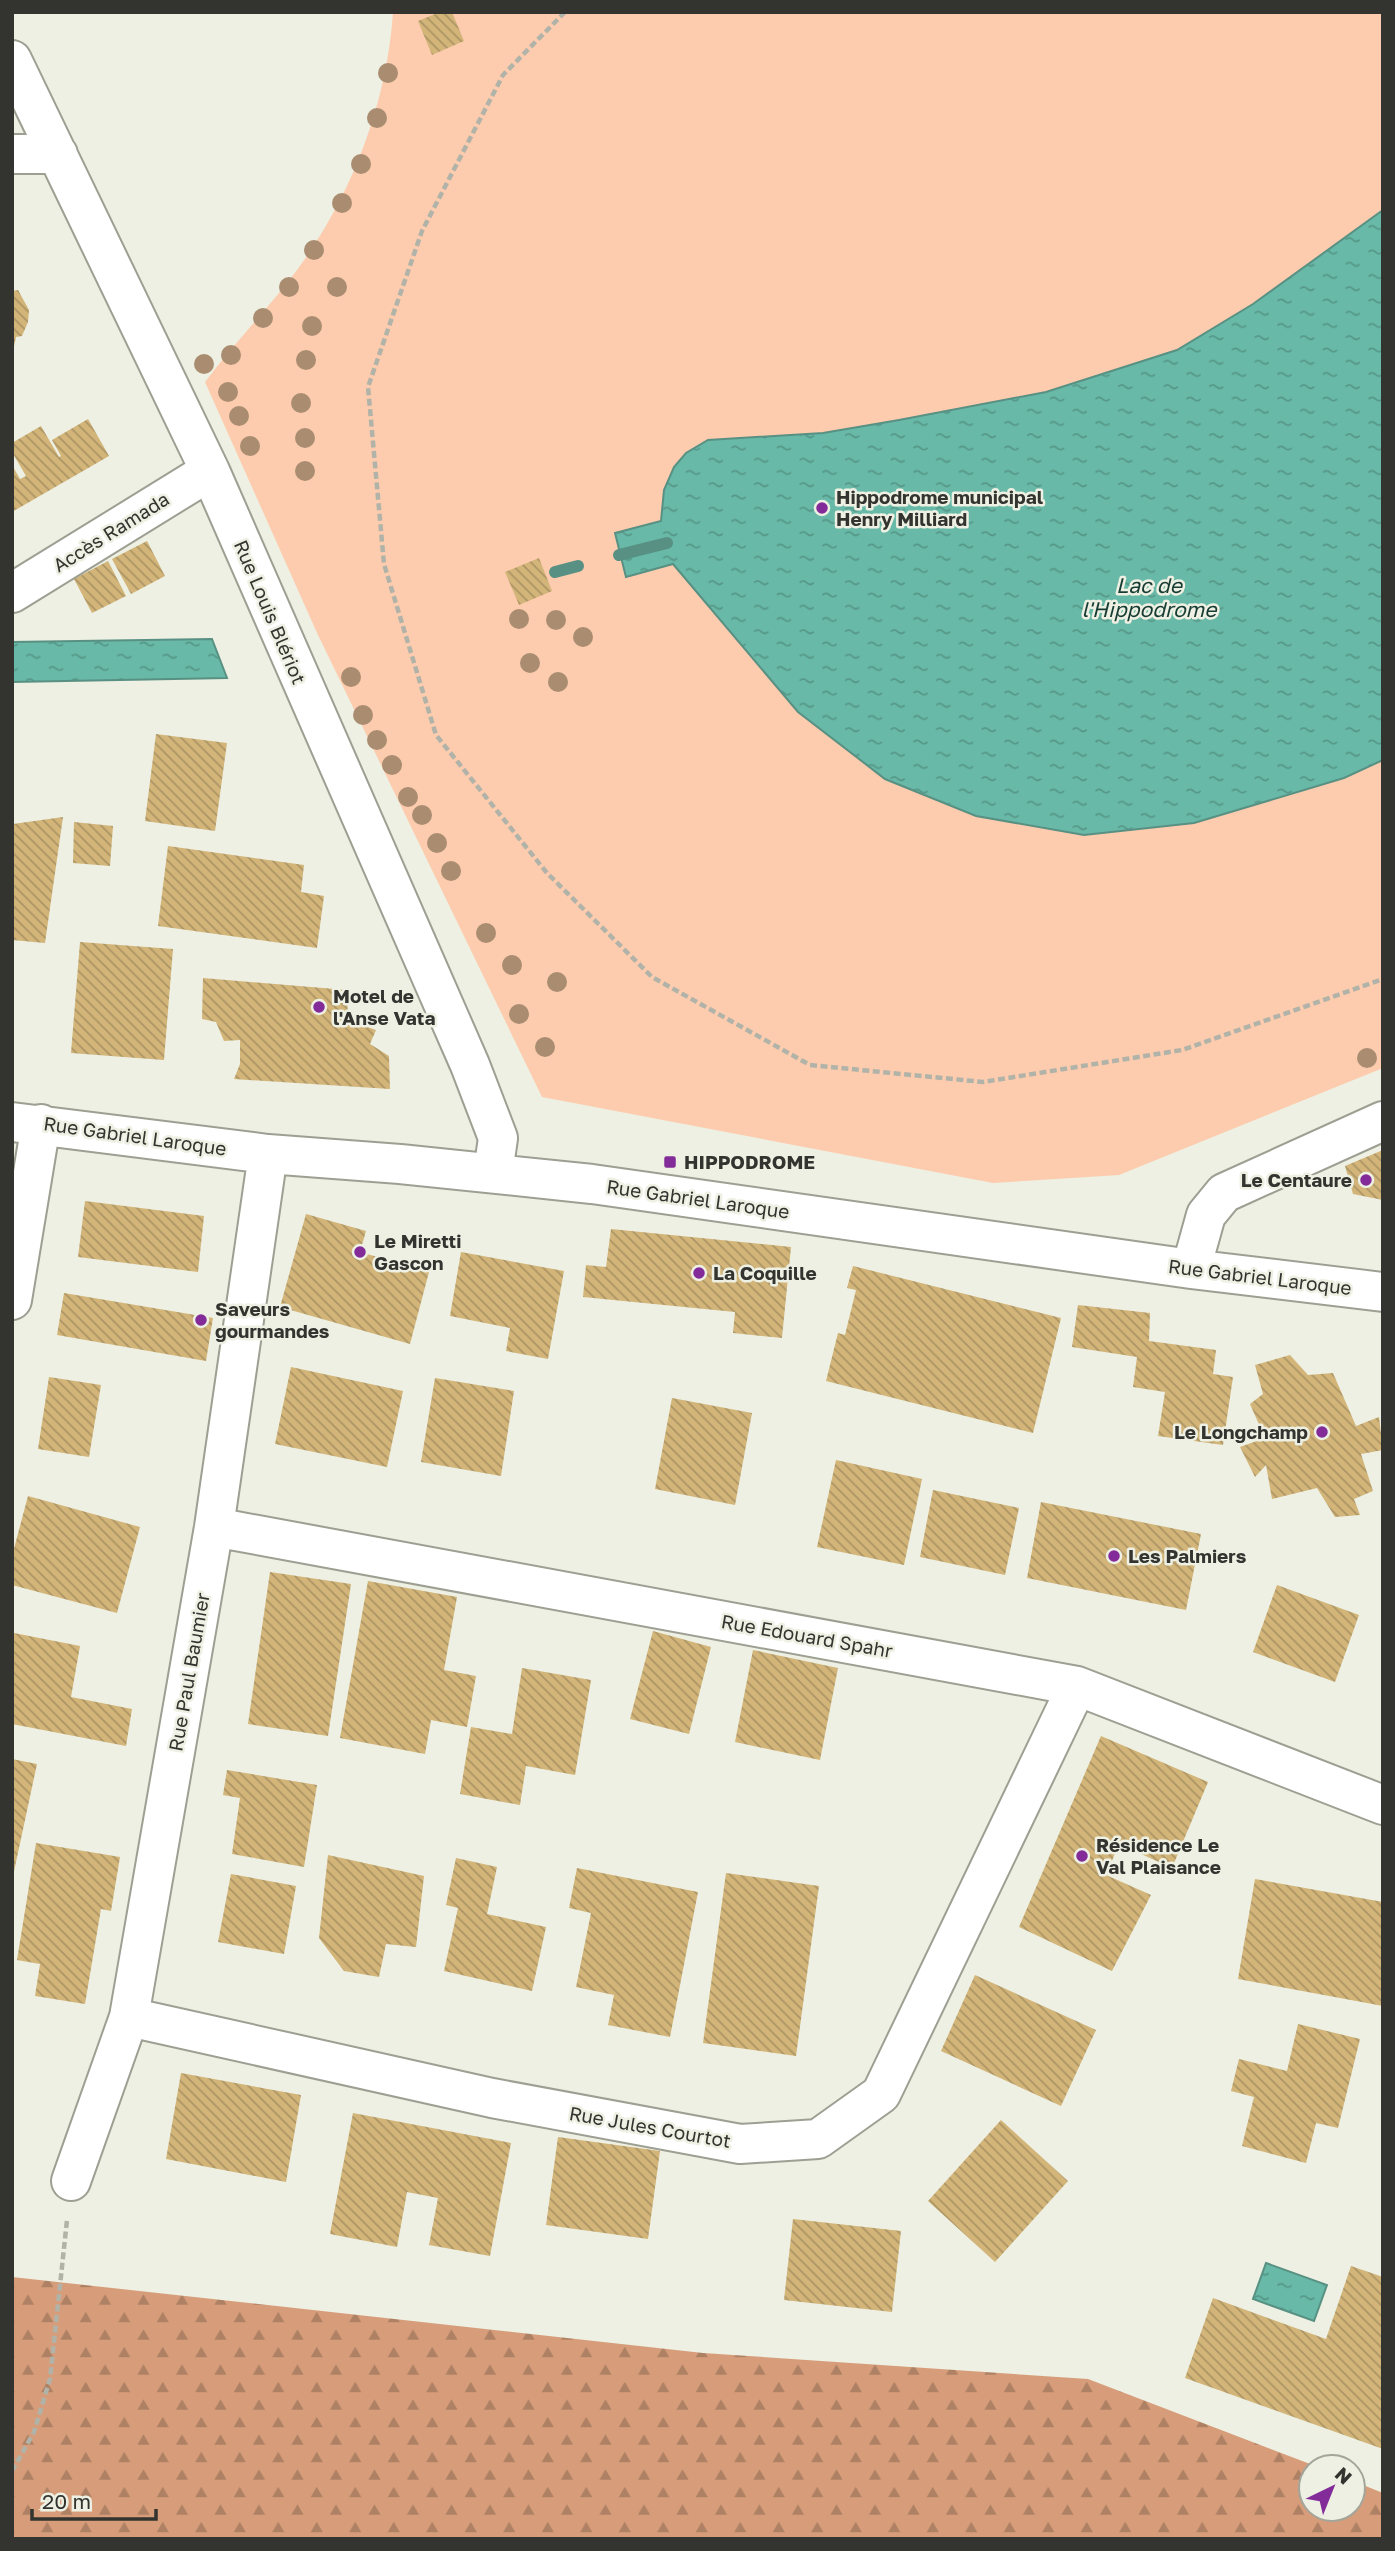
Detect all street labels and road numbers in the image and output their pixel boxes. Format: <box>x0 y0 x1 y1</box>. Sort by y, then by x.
street label: Accès Ramada <box>48 487 173 576</box>
street label: Rue Louis Blériot <box>230 536 311 687</box>
street label: Rue Gabriel Laroque <box>42 1111 228 1160</box>
street label: Rue Gabriel Laroque <box>605 1174 791 1223</box>
street label: Rue Gabriel Laroque <box>1167 1254 1353 1299</box>
street label: Rue Paul Baumier <box>163 1590 214 1753</box>
street label: Rue Edouard Spahr <box>719 1609 895 1662</box>
street label: Rue Jules Courtot <box>567 2101 733 2152</box>

